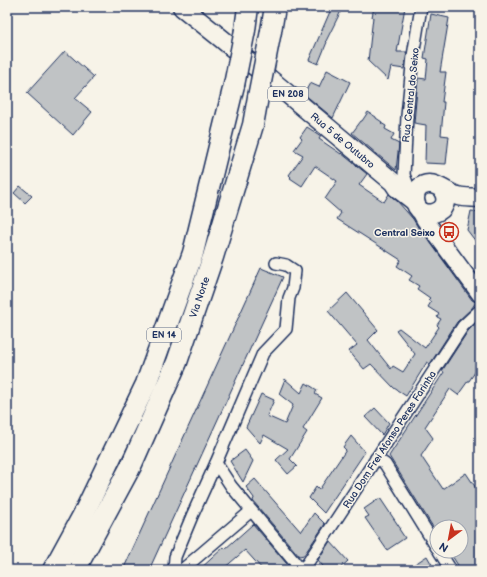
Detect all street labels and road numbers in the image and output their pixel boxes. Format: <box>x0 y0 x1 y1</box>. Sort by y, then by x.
street label: Rua Central do Seixo <box>400 47 422 143</box>
road number: EN 208 <box>268 87 308 101</box>
street label: Rua 5 de Outubro <box>308 110 377 171</box>
street label: Via Norte <box>187 275 213 319</box>
road number: EN 14 <box>147 328 181 342</box>
street label: Rua Dom Frei Afonso Peres Farinha <box>341 368 439 511</box>

